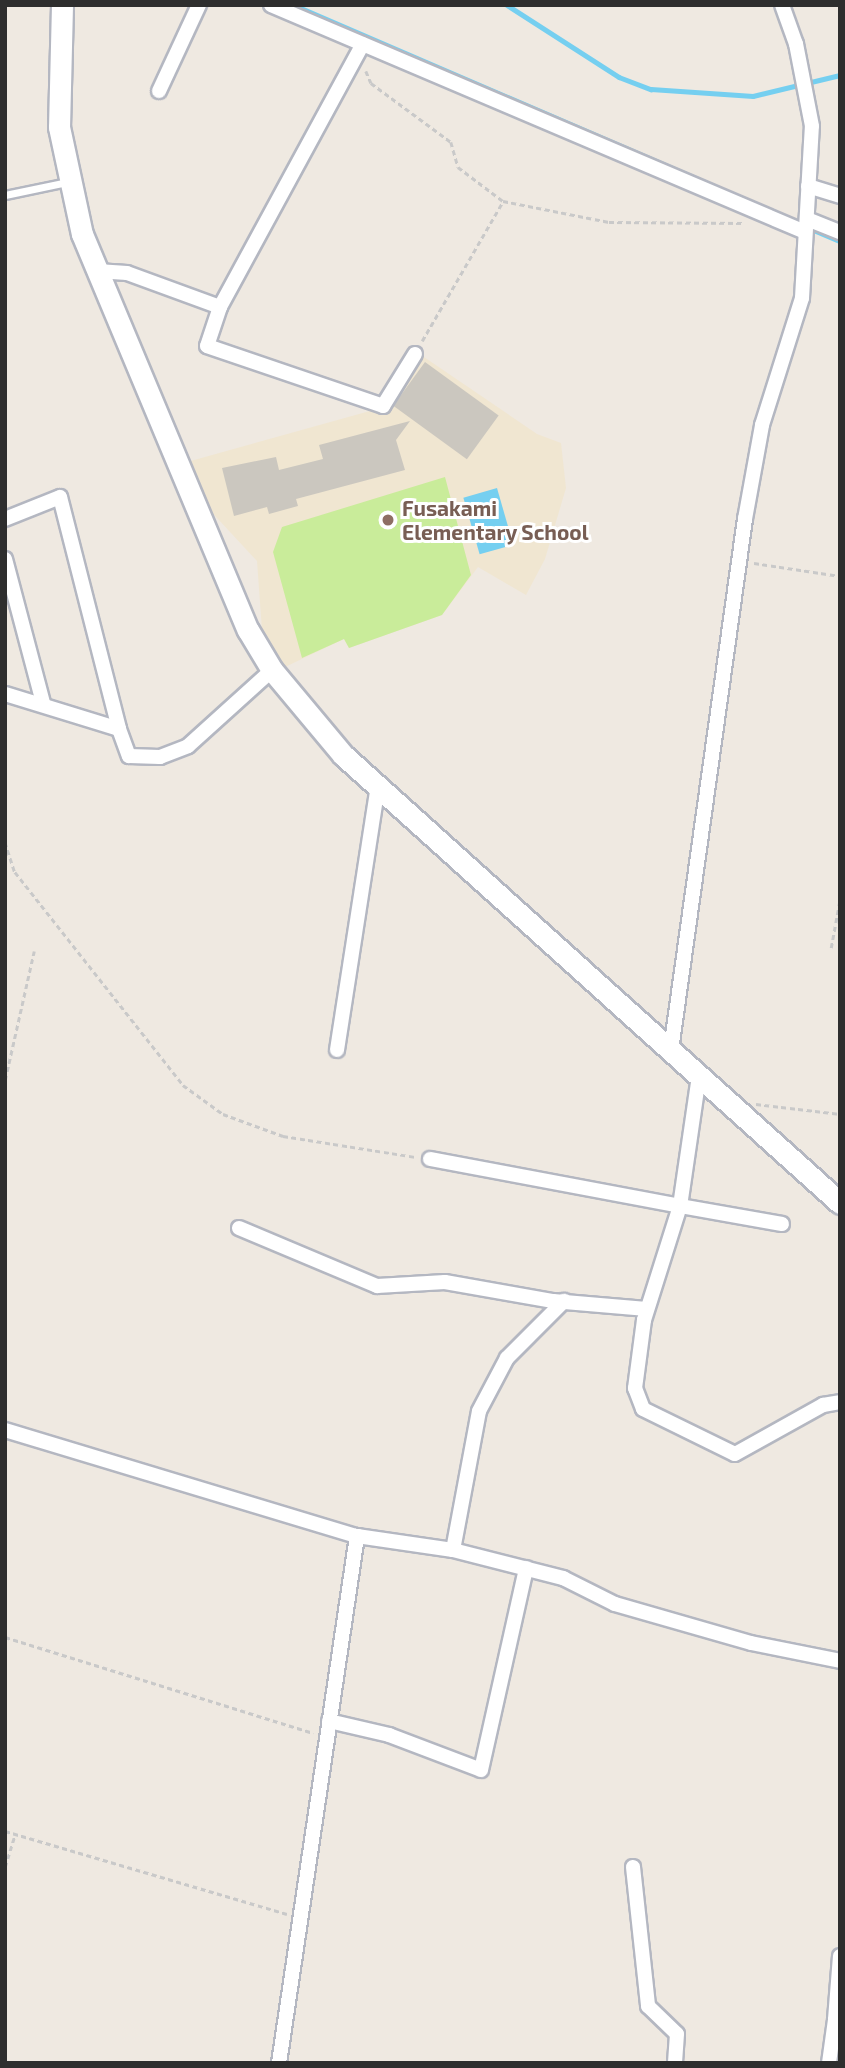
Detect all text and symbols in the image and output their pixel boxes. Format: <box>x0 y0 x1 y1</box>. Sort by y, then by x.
place label: Fusakami Elementary School <box>402 495 589 545</box>
marker: Fusakami Elementary School <box>380 512 396 528</box>

